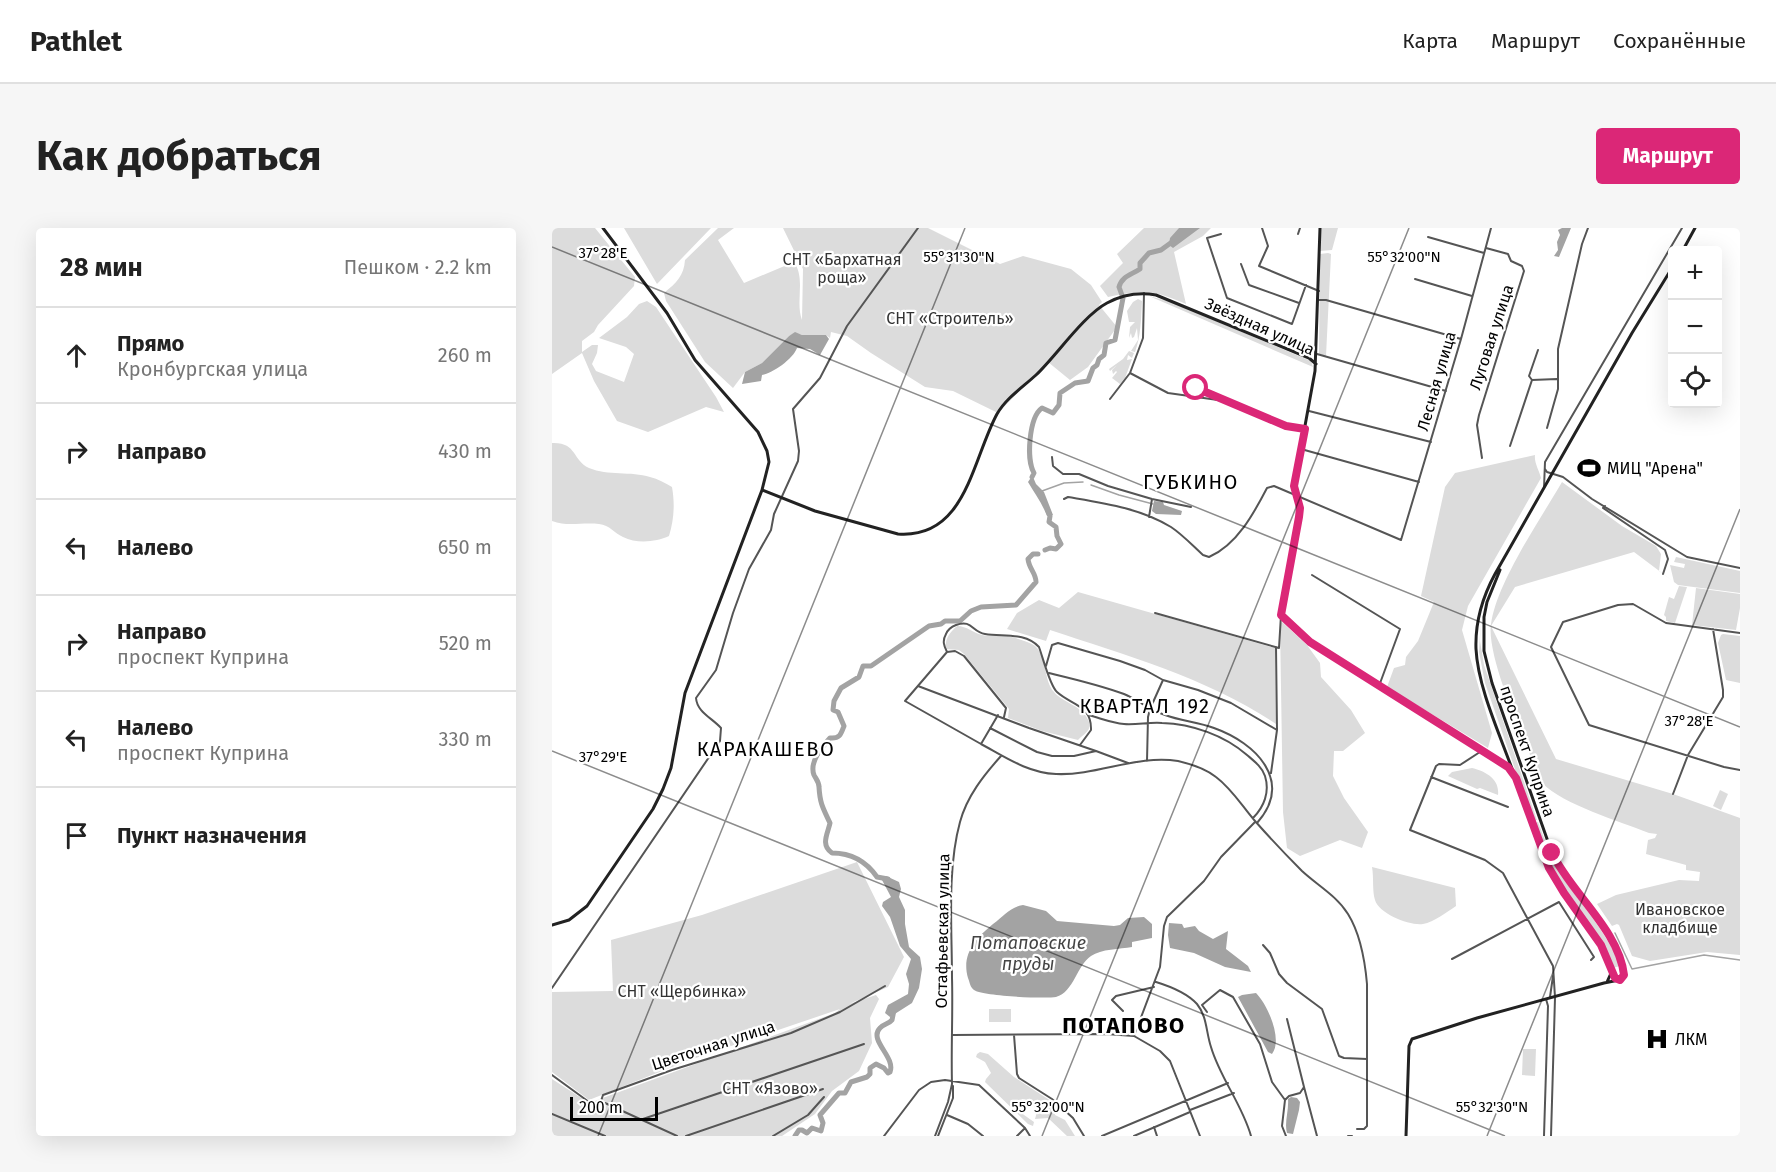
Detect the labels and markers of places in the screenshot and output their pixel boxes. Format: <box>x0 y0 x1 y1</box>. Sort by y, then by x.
sports icon: МИЦ "Арена" <box>1576 455 1602 481</box>
place label: МИЦ "Арена" <box>1607 459 1703 478</box>
hospital icon: ЛКМ <box>1644 1026 1670 1052</box>
place label: ЛКМ <box>1675 1030 1707 1049</box>

